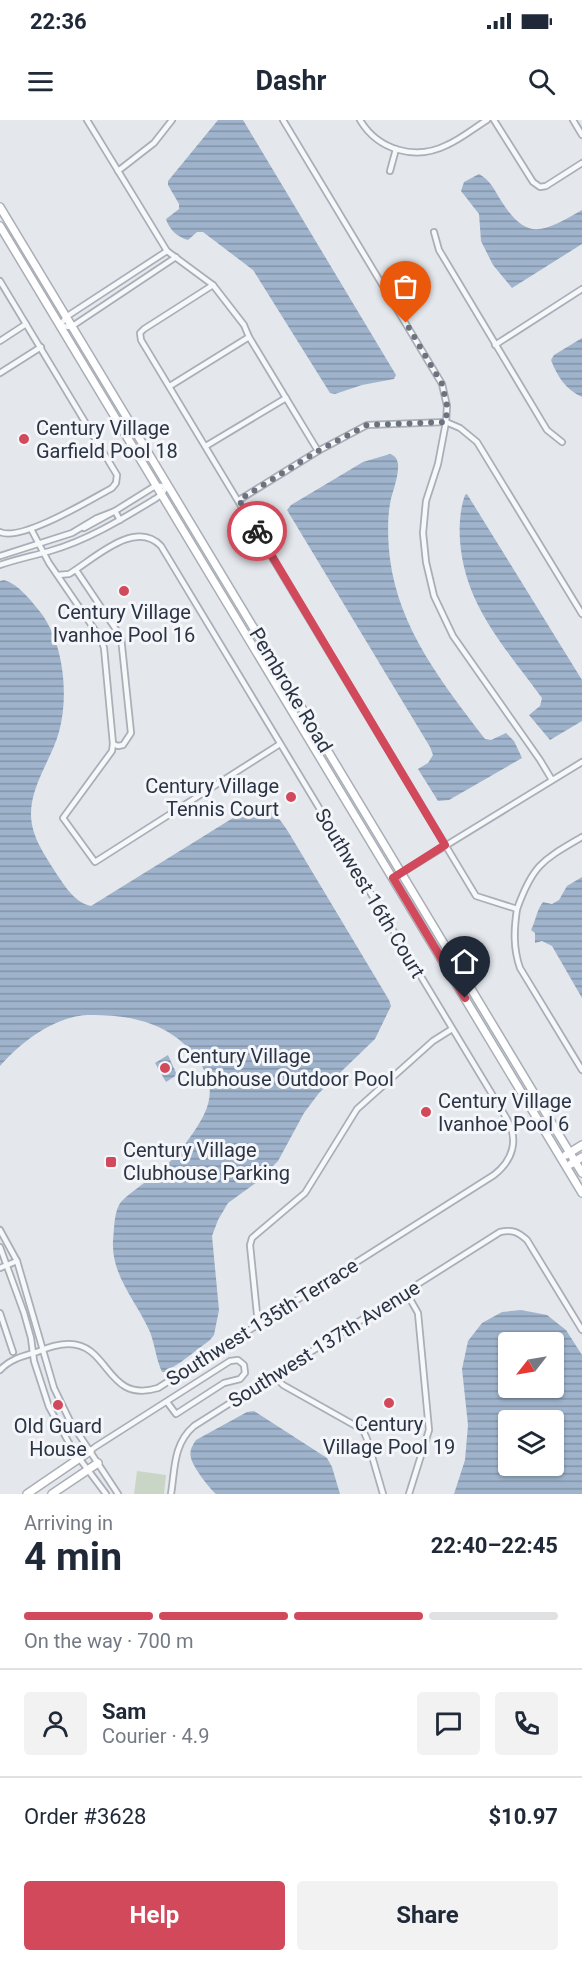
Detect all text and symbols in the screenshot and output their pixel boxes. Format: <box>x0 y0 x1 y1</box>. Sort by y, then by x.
text: 22:36 <box>30 9 87 34</box>
icon: menu <box>24 65 57 98</box>
text: Dashr <box>256 65 326 97</box>
icon: search <box>525 65 558 98</box>
pin <box>380 261 431 323</box>
icon: bag <box>389 270 422 303</box>
place label: Century Village Garfield Pool 18 <box>36 416 178 463</box>
marker: Century Village Garfield Pool 18 <box>17 432 31 446</box>
courier <box>227 501 287 561</box>
icon: bike <box>241 515 274 548</box>
marker: Century Village Ivanhoe Pool 16 <box>117 584 131 598</box>
place label: Century Village Ivanhoe Pool 16 <box>53 600 195 647</box>
street label: Pembroke Road <box>244 623 338 757</box>
place label: Century Village Tennis Court <box>145 774 279 821</box>
marker: Century Village Tennis Court <box>284 790 298 804</box>
street label: Southwest 16th Court <box>310 804 430 982</box>
pin <box>439 936 490 998</box>
icon: home <box>448 945 481 978</box>
place label: Century Village Clubhouse Outdoor Pool <box>177 1044 394 1091</box>
marker: Century Village Clubhouse Outdoor Pool <box>158 1061 172 1075</box>
place label: Century Village Ivanhoe Pool 6 <box>438 1089 572 1136</box>
marker: Century Village Ivanhoe Pool 6 <box>419 1105 433 1119</box>
place label: Century Village Clubhouse Parking <box>123 1138 290 1185</box>
marker: Century Village Clubhouse Parking <box>104 1155 118 1169</box>
street label: Southwest 135th Terrace <box>162 1253 362 1391</box>
street label: Southwest 137th Avenue <box>224 1275 424 1413</box>
north arrow <box>498 1332 564 1398</box>
map controls <box>498 1332 564 1476</box>
marker: Century Village Pool 19 <box>382 1396 396 1410</box>
marker: Old Guard House <box>51 1398 65 1412</box>
button: layers <box>498 1410 564 1476</box>
place label: Century Village Pool 19 <box>323 1412 455 1459</box>
place label: Old Guard House <box>14 1414 102 1461</box>
text: Arriving in <box>24 1511 113 1535</box>
text: 22:40–22:45 <box>431 1533 558 1558</box>
text: 4 min <box>24 1534 122 1580</box>
text: On the way · 700 m <box>24 1629 193 1653</box>
button: person <box>24 1692 87 1755</box>
button: chat <box>417 1692 480 1755</box>
button: phone <box>495 1692 558 1755</box>
text: Sam <box>102 1699 146 1724</box>
text: Courier · 4.9 <box>102 1724 209 1748</box>
text: Order #3628 <box>24 1804 146 1829</box>
text: $10.97 <box>489 1804 558 1829</box>
button: Help <box>24 1881 285 1950</box>
button: Share <box>297 1881 558 1950</box>

